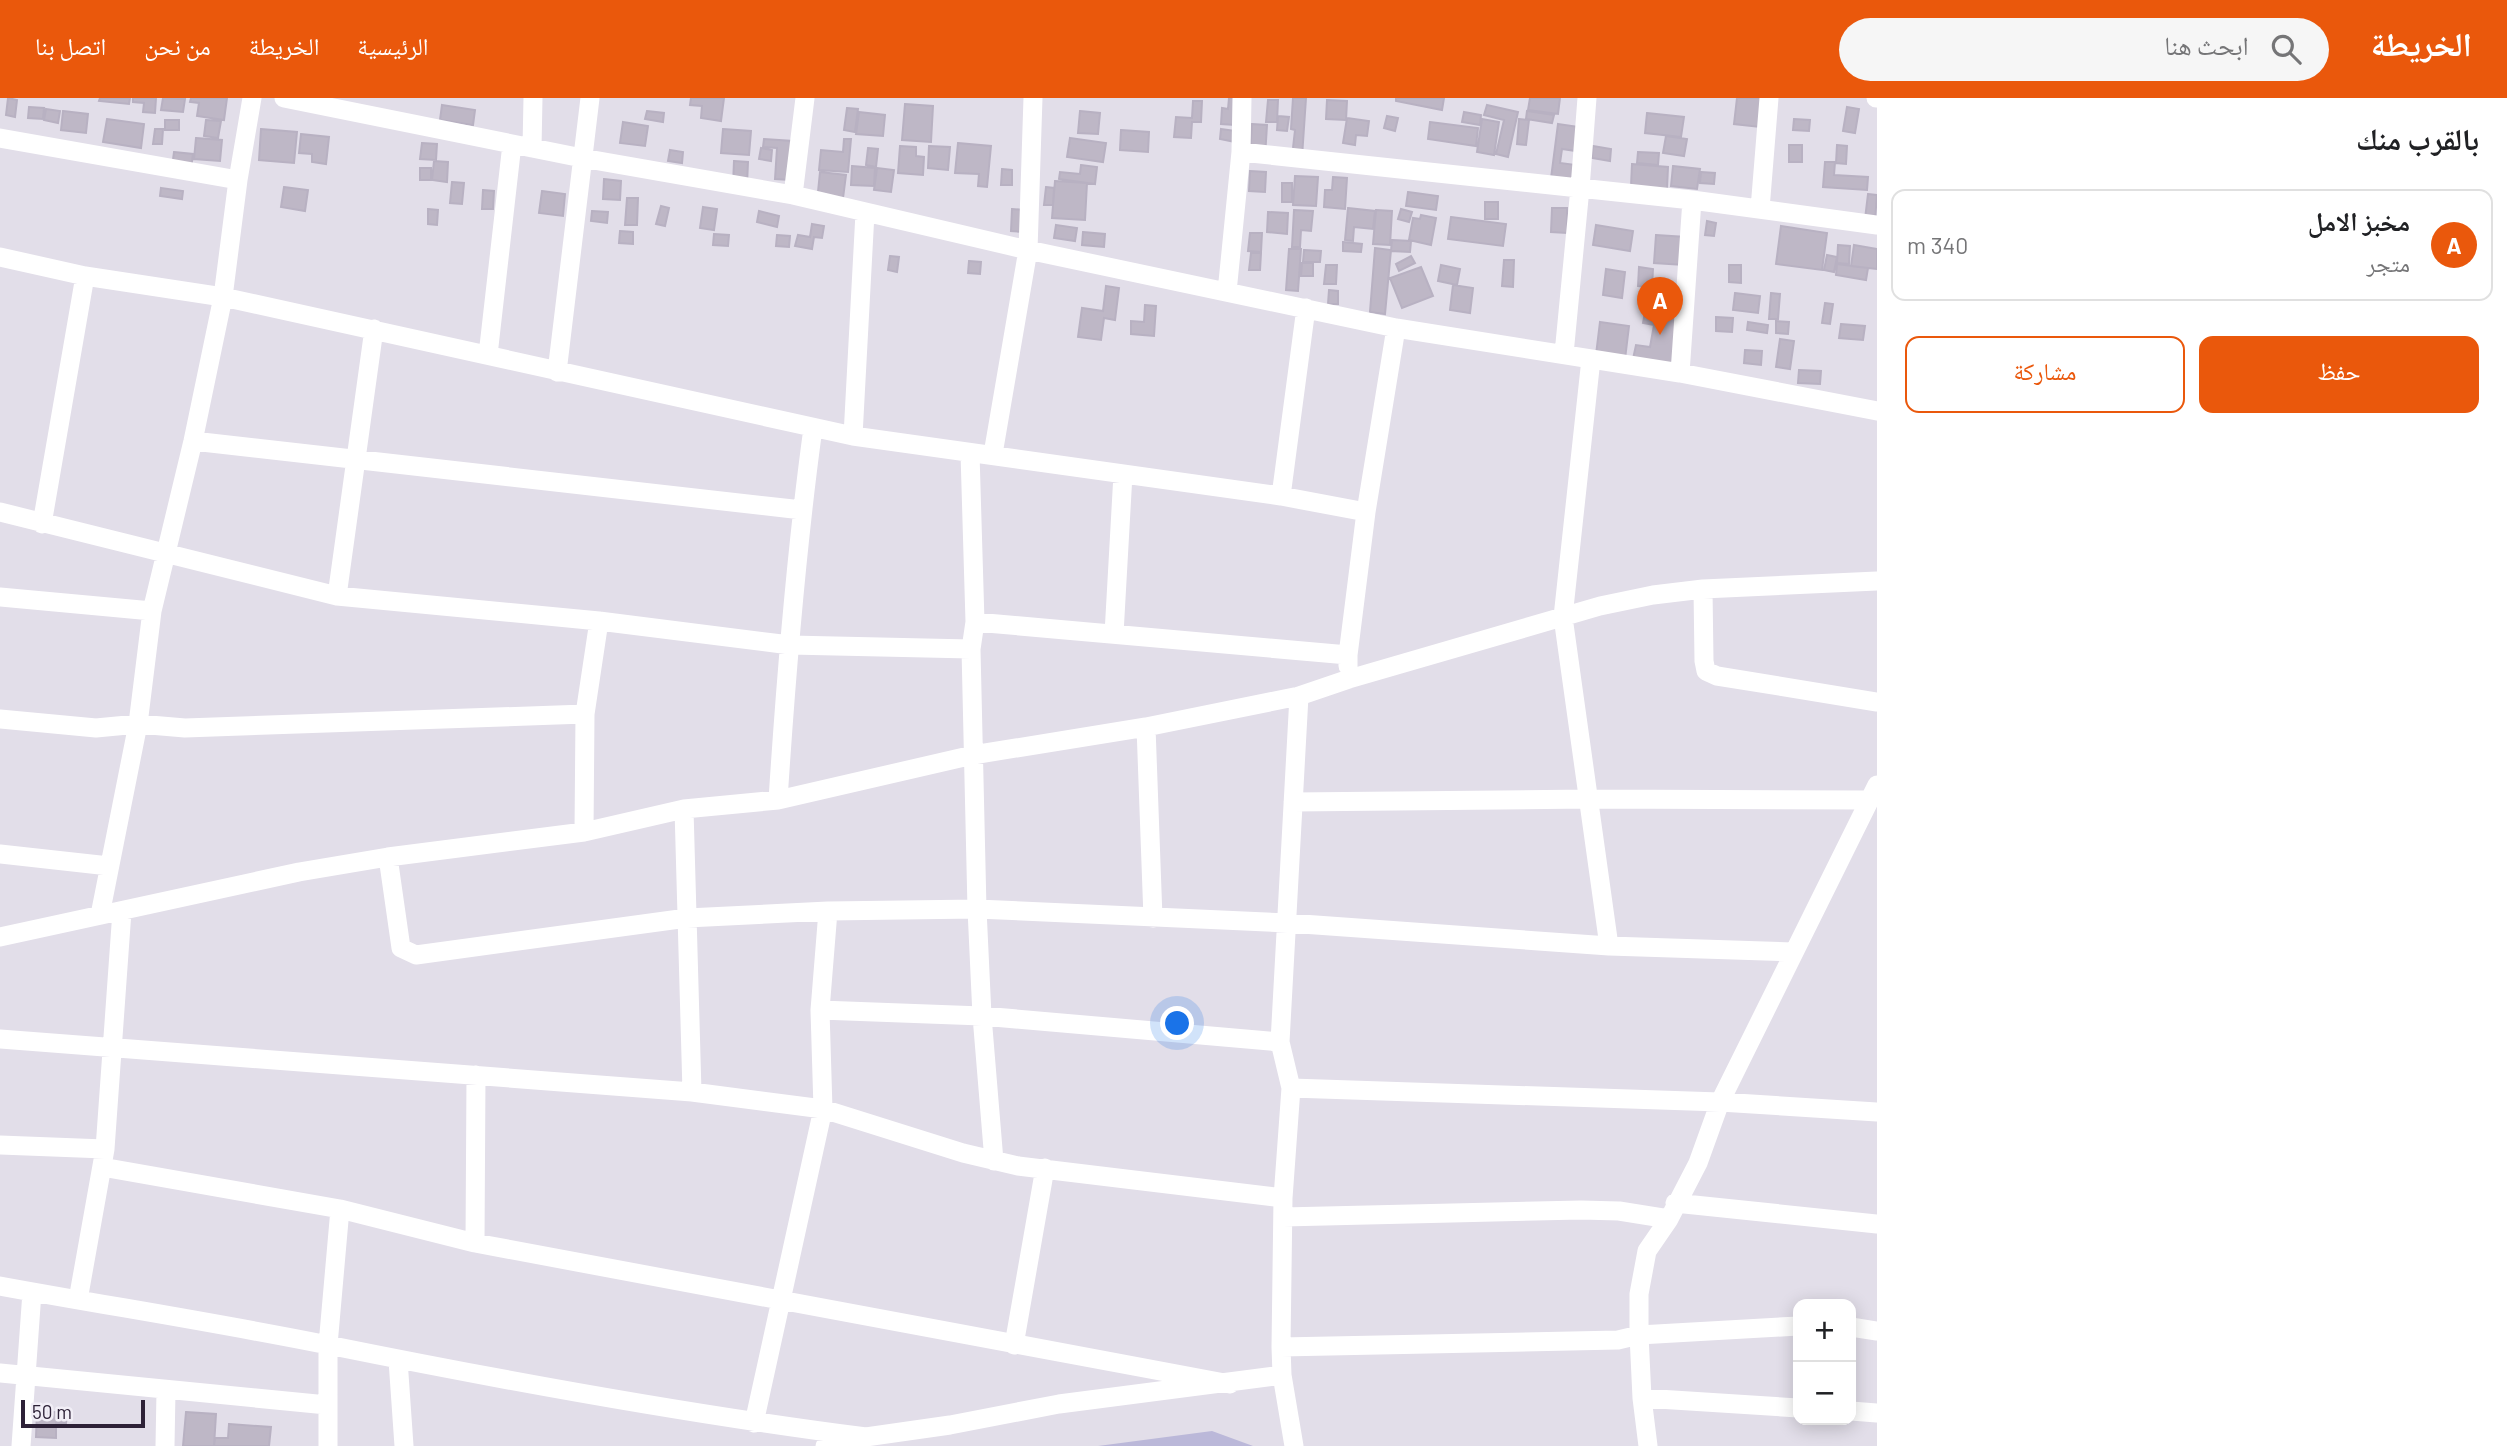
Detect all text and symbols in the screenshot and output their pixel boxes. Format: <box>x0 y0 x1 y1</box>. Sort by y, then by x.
search box <box>1839 18 2329 81</box>
text: الخريطة <box>2371 23 2472 63</box>
text: ابحث هنا <box>2164 29 2249 60</box>
icon: search <box>2267 30 2305 68</box>
text: اتصل بنا <box>35 31 106 60</box>
text: من نحن <box>144 31 211 60</box>
text: الخريطة <box>249 31 319 60</box>
text: الرئيسية <box>357 31 429 60</box>
text: بالقرب منك <box>2356 120 2479 156</box>
text: مخبز الامل <box>2308 205 2410 236</box>
text: 340 m <box>1907 231 1968 259</box>
text: A <box>2446 231 2462 259</box>
text: متجر <box>2367 249 2410 277</box>
pin: A <box>1637 277 1683 335</box>
button: مشاركة <box>1905 336 2185 413</box>
button: حفظ <box>2199 336 2479 413</box>
your location <box>1160 1006 1194 1040</box>
map controls <box>1793 1299 1856 1425</box>
button: + <box>1793 1299 1856 1362</box>
button: − <box>1793 1362 1856 1425</box>
scale bar <box>21 1397 145 1429</box>
text: 50 m <box>32 1400 72 1423</box>

